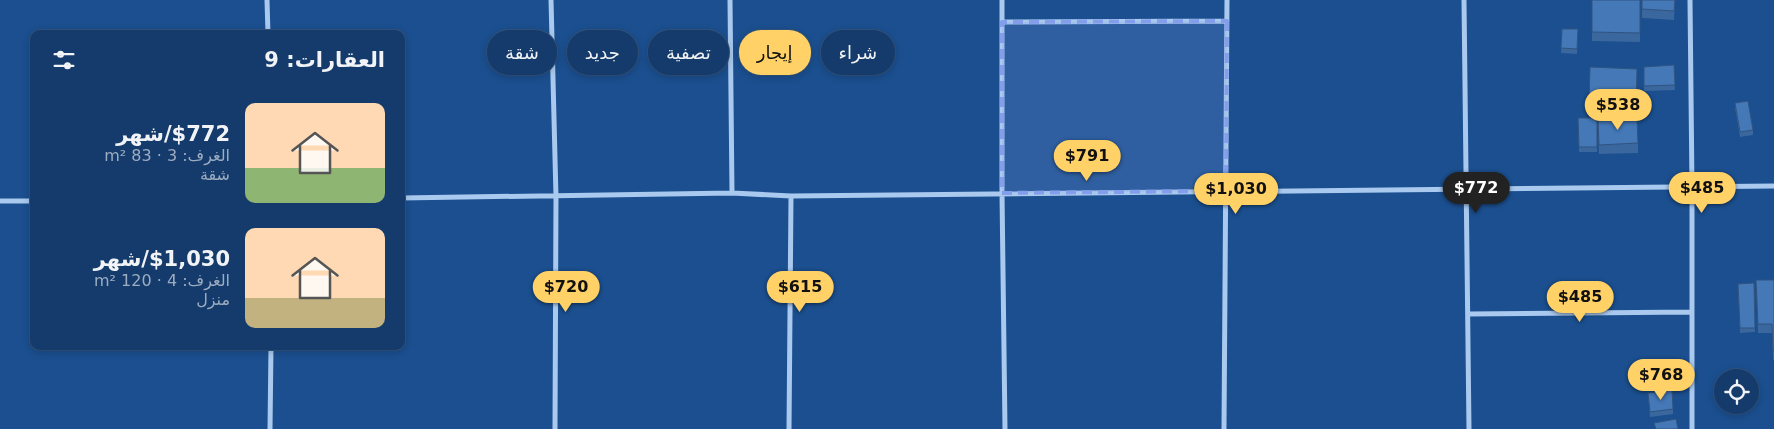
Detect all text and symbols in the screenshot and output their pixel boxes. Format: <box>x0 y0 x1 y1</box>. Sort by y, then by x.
chip: شقة <box>487 30 557 75</box>
chip: جديد <box>567 30 638 75</box>
chip: تصفية <box>648 30 729 75</box>
chip: إيجار <box>739 30 811 75</box>
chip: شراء <box>821 30 895 75</box>
icon: filters <box>50 46 78 74</box>
text: العقارات: 9 <box>264 48 385 72</box>
pin: $538 <box>1588 88 1648 131</box>
text: $538 <box>1596 95 1640 114</box>
text: $772/شهر <box>116 122 230 146</box>
icon: home <box>285 123 345 183</box>
pin: $791 <box>1057 140 1117 182</box>
text: الغرف: 3 · 83 m² <box>104 146 230 165</box>
text: $791 <box>1065 146 1109 165</box>
text: شقة <box>200 165 230 184</box>
pin: $1,030 <box>1195 172 1277 215</box>
pin: $772 <box>1446 172 1506 214</box>
pin: $485 <box>1672 172 1732 214</box>
text: $772 <box>1454 178 1498 197</box>
text: $485 <box>1680 178 1724 197</box>
text: $1,030 <box>1205 179 1267 198</box>
text: $1,030/شهر <box>94 247 230 271</box>
icon: home <box>285 248 345 308</box>
pin: $720 <box>536 270 596 313</box>
pin: $615 <box>770 270 830 313</box>
text: الغرف: 4 · 120 m² <box>94 271 230 290</box>
text: $720 <box>544 277 588 296</box>
text: $615 <box>778 277 822 296</box>
pin: $485 <box>1550 280 1610 323</box>
text: $485 <box>1558 287 1602 306</box>
text: منزل <box>196 290 230 309</box>
pin: $768 <box>1631 358 1691 401</box>
text: $768 <box>1639 365 1683 384</box>
map controls <box>1714 369 1759 414</box>
button: locate <box>1714 369 1759 414</box>

